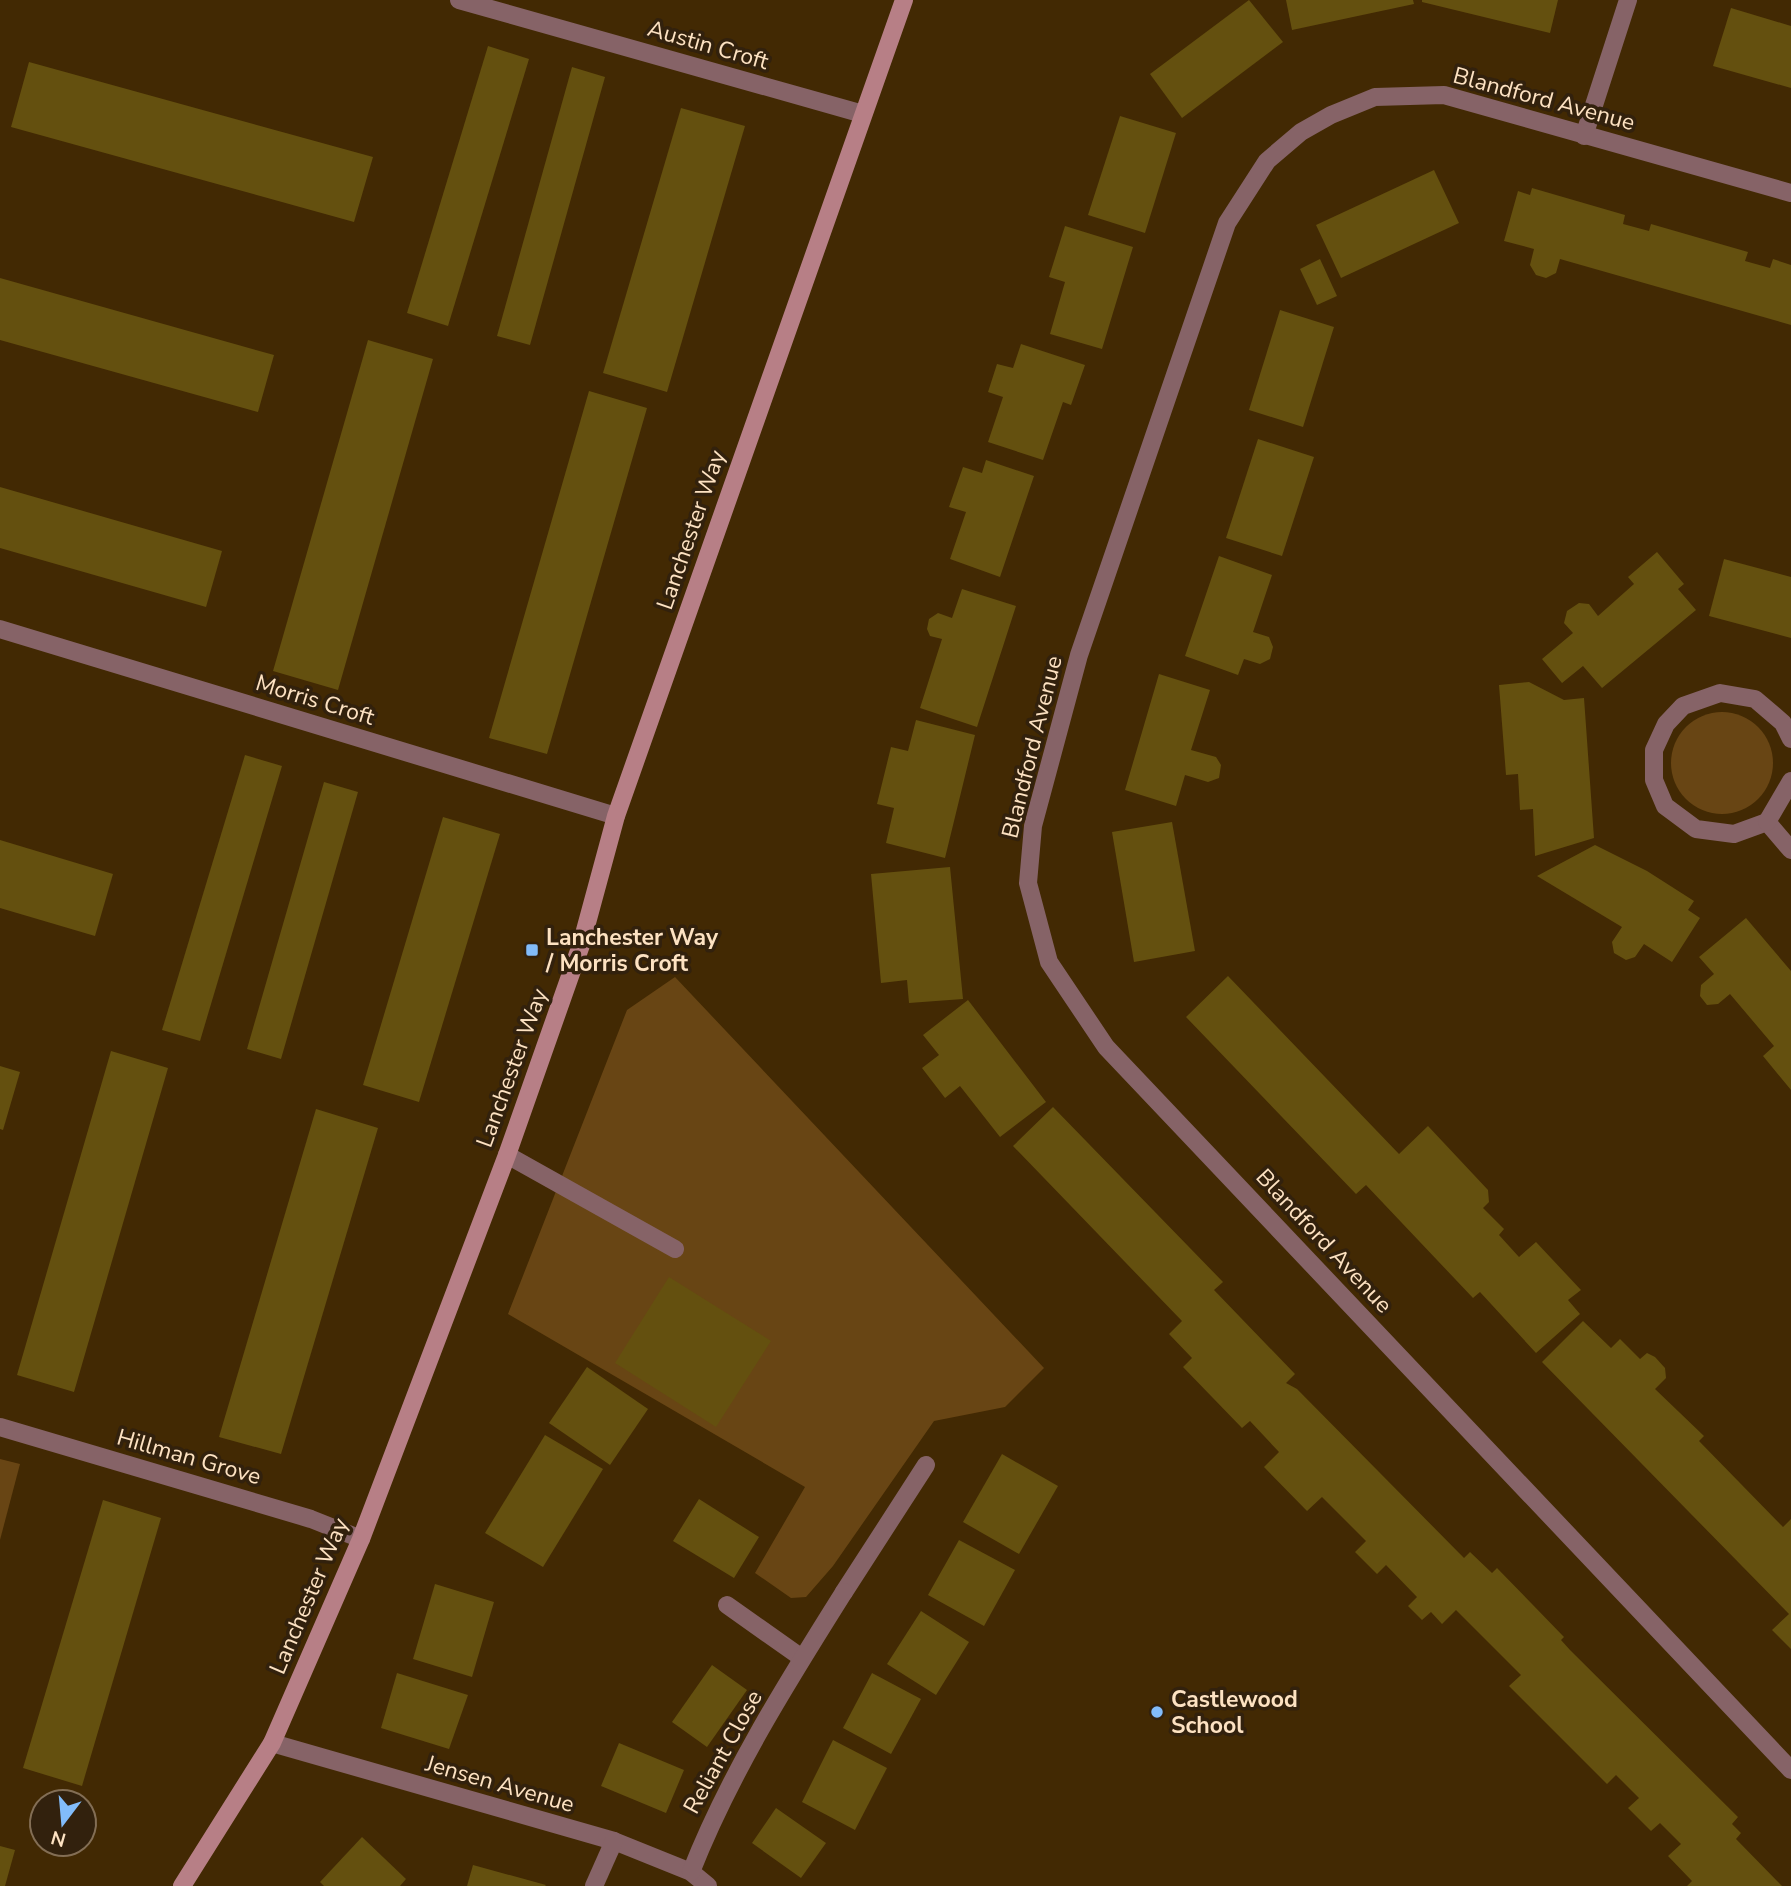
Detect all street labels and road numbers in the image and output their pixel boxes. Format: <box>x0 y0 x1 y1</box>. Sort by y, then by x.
street label: Austin Croft <box>644 13 773 77</box>
street label: Blandford Avenue <box>1450 60 1638 138</box>
street label: Lanchester Way <box>649 446 733 614</box>
street label: Blandford Avenue <box>994 653 1070 841</box>
street label: Morris Croft <box>252 667 379 733</box>
street label: Lanchester Way <box>469 984 555 1152</box>
street label: Blandford Avenue <box>1249 1162 1399 1320</box>
street label: Hillman Grove <box>113 1422 265 1492</box>
street label: Lanchester Way <box>262 1513 356 1679</box>
street label: Reliant Close <box>676 1685 770 1819</box>
street label: Jensen Avenue <box>421 1748 578 1820</box>

